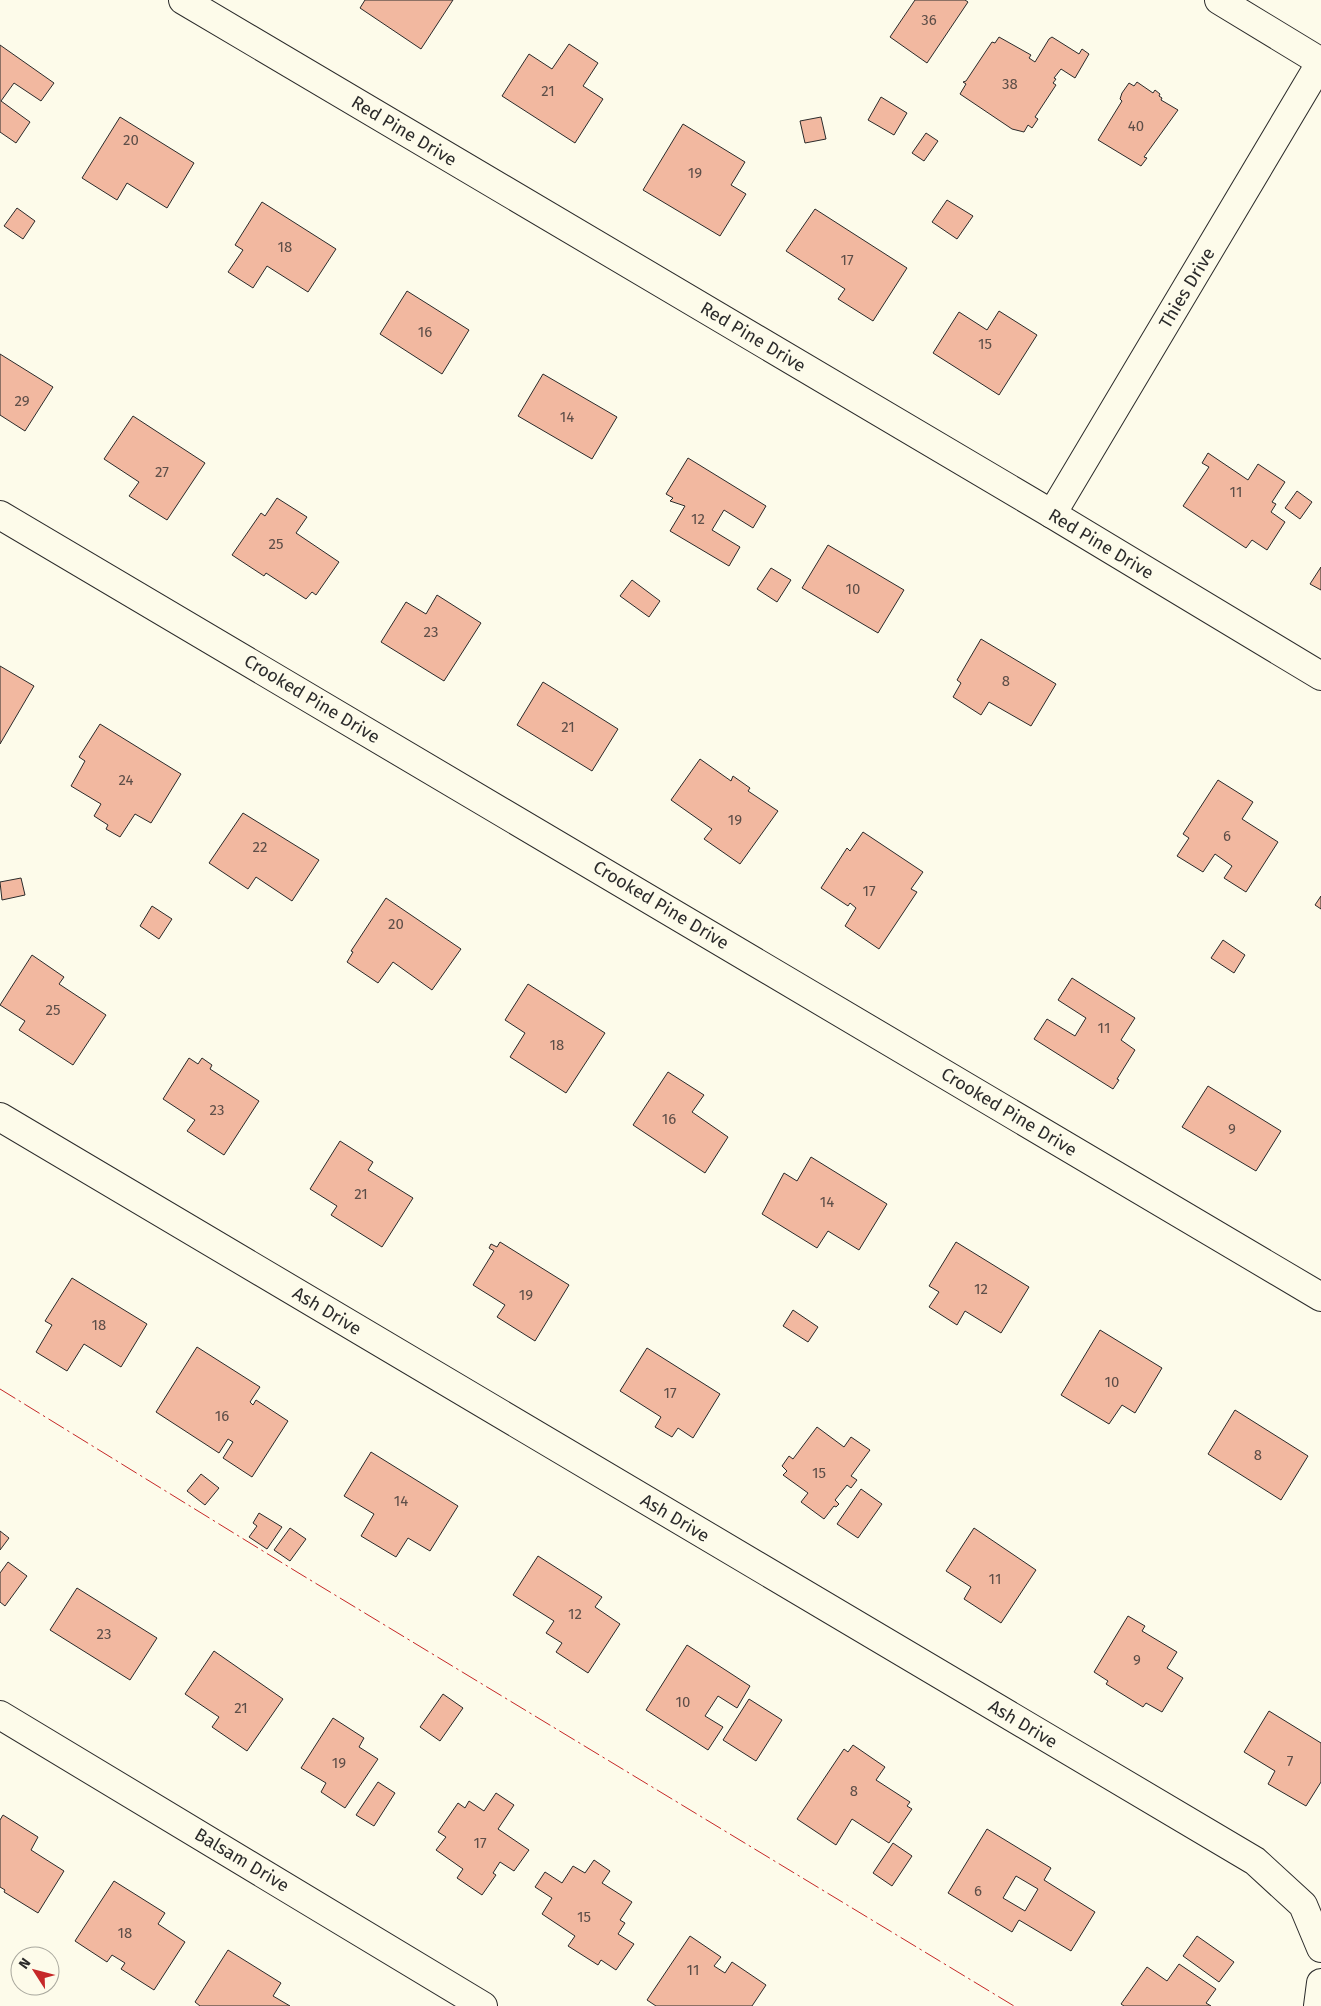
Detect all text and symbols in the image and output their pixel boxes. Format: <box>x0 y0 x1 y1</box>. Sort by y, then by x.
house number: 36 <box>921 11 937 29</box>
house number: 38 <box>1002 75 1018 93</box>
house number: 21 <box>541 82 555 100</box>
street label: Red Pine Drive <box>347 91 461 171</box>
house number: 40 <box>1128 117 1144 135</box>
house number: 20 <box>123 131 139 149</box>
house number: 19 <box>688 164 702 182</box>
house number: 18 <box>278 238 292 256</box>
street label: Thies Drive <box>1154 244 1220 332</box>
house number: 17 <box>840 251 854 269</box>
street label: Red Pine Drive <box>696 297 810 377</box>
house number: 16 <box>418 323 432 341</box>
house number: 15 <box>978 335 992 353</box>
house number: 29 <box>14 392 30 410</box>
house number: 14 <box>560 408 574 426</box>
house number: 27 <box>155 463 169 481</box>
house number: 11 <box>1230 483 1242 501</box>
street label: Red Pine Drive <box>1044 504 1158 584</box>
house number: 12 <box>691 510 705 528</box>
house number: 25 <box>269 535 283 553</box>
house number: 10 <box>846 580 860 598</box>
house number: 23 <box>424 623 438 641</box>
street label: Crooked Pine Drive <box>240 650 384 748</box>
house number: 8 <box>1002 672 1010 690</box>
house number: 21 <box>561 718 575 736</box>
house number: 24 <box>118 771 134 789</box>
house number: 19 <box>728 811 742 829</box>
house number: 6 <box>1223 827 1231 845</box>
house number: 22 <box>253 838 267 856</box>
street label: Crooked Pine Drive <box>589 856 733 954</box>
house number: 17 <box>862 882 876 900</box>
house number: 20 <box>388 915 404 933</box>
house number: 25 <box>46 1001 60 1019</box>
house number: 11 <box>1098 1019 1110 1037</box>
house number: 18 <box>550 1036 564 1054</box>
street label: Crooked Pine Drive <box>937 1063 1081 1161</box>
house number: 23 <box>210 1101 224 1119</box>
house number: 16 <box>662 1110 676 1128</box>
house number: 9 <box>1228 1120 1236 1138</box>
house number: 21 <box>354 1185 368 1203</box>
house number: 14 <box>820 1193 834 1211</box>
house number: 12 <box>974 1280 988 1298</box>
street label: Ash Drive <box>289 1282 365 1340</box>
house number: 19 <box>519 1286 533 1304</box>
house number: 18 <box>92 1316 106 1334</box>
house number: 10 <box>1105 1373 1119 1391</box>
house number: 17 <box>663 1384 677 1402</box>
house number: 16 <box>215 1407 229 1425</box>
house number: 8 <box>1254 1446 1262 1464</box>
house number: 15 <box>812 1464 826 1482</box>
street label: Ash Drive <box>637 1489 713 1547</box>
house number: 14 <box>394 1492 408 1510</box>
house number: 11 <box>989 1570 1001 1588</box>
house number: 12 <box>568 1605 582 1623</box>
house number: 23 <box>97 1625 111 1643</box>
house number: 9 <box>1133 1651 1141 1669</box>
house number: 10 <box>676 1693 690 1711</box>
street label: Ash Drive <box>985 1695 1061 1753</box>
house number: 21 <box>234 1699 248 1717</box>
house number: 7 <box>1287 1752 1294 1770</box>
house number: 19 <box>332 1754 346 1772</box>
house number: 8 <box>850 1782 858 1800</box>
street label: Balsam Drive <box>191 1823 293 1897</box>
house number: 17 <box>473 1834 487 1852</box>
house number: 6 <box>974 1882 982 1900</box>
house number: 15 <box>577 1908 591 1926</box>
house number: 18 <box>118 1924 132 1942</box>
north arrow <box>10 1946 60 1996</box>
text: N <box>15 1955 34 1972</box>
house number: 11 <box>687 1961 699 1979</box>

